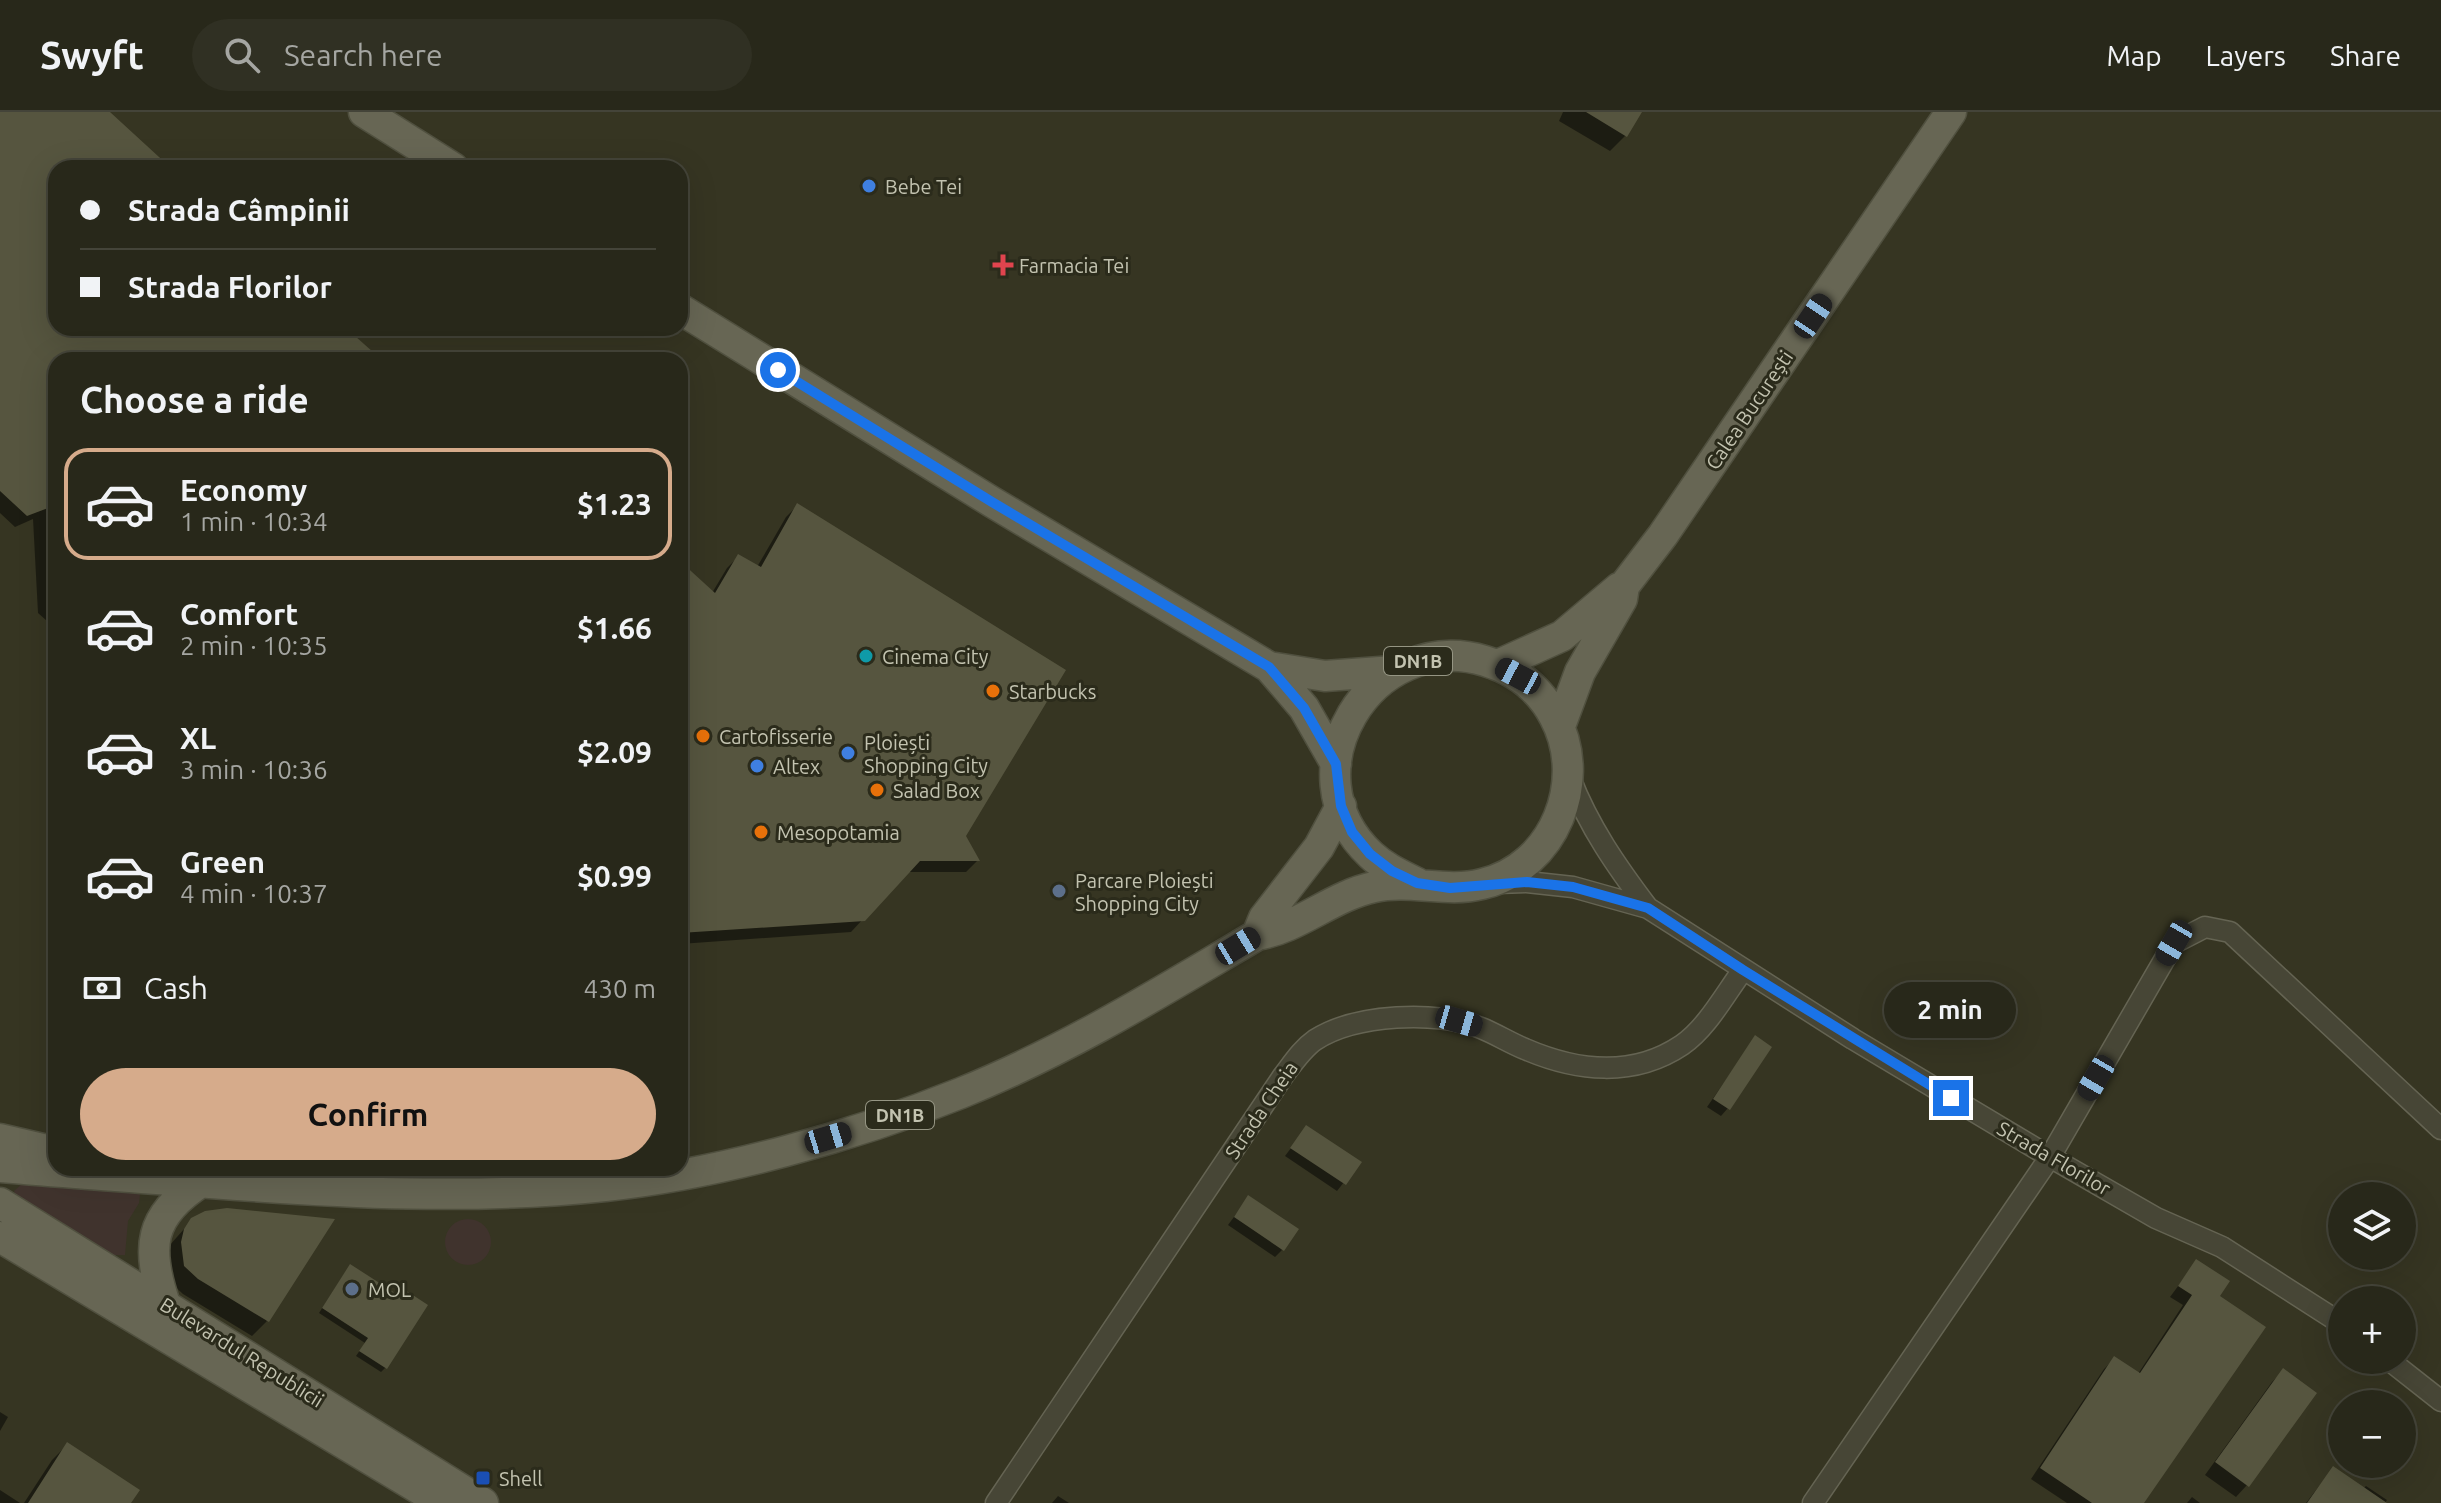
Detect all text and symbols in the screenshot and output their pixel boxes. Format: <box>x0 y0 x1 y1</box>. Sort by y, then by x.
search box <box>192 19 752 91</box>
icon: search <box>220 33 264 77</box>
text: Swyft <box>40 34 144 76</box>
text: Search here <box>284 38 442 72</box>
text: Map <box>2106 40 2162 71</box>
text: Layers <box>2206 40 2286 71</box>
text: Share <box>2330 40 2401 71</box>
place label: Bebe Tei <box>885 175 962 198</box>
marker: Bebe Tei <box>860 177 878 195</box>
text: Strada Câmpinii <box>128 193 350 227</box>
place label: Farmacia Tei <box>1019 254 1129 277</box>
marker: Farmacia Tei <box>994 256 1012 274</box>
text: Strada Florilor <box>128 270 332 304</box>
car <box>1790 289 1836 343</box>
street label: Calea București <box>1701 346 1797 474</box>
route start <box>760 352 796 388</box>
text: Choose a ride <box>80 379 309 420</box>
icon: car <box>84 468 156 540</box>
text: Economy <box>180 473 307 507</box>
text: $1.23 <box>577 487 652 521</box>
text: 1 min · 10:34 <box>180 507 328 536</box>
icon: car <box>84 592 156 664</box>
text: Comfort <box>180 597 298 631</box>
text: $1.66 <box>577 611 652 645</box>
text: 2 min · 10:35 <box>180 631 328 660</box>
place label: Cinema City <box>882 645 989 668</box>
marker: Cinema City <box>857 647 875 665</box>
road number: DN1B <box>1384 647 1452 675</box>
car <box>1491 654 1545 698</box>
place label: Starbucks <box>1009 680 1096 703</box>
marker: Starbucks <box>984 682 1002 700</box>
icon: car <box>84 716 156 788</box>
text: XL <box>180 721 216 755</box>
place label: Cartofisserie <box>719 725 833 748</box>
marker: Cartofisserie <box>694 727 712 745</box>
place label: Ploiești Shopping City <box>864 731 988 777</box>
text: $2.09 <box>577 735 652 769</box>
marker: Ploiești Shopping City <box>839 744 857 762</box>
text: 3 min · 10:36 <box>180 755 328 784</box>
place label: Altex <box>773 755 820 778</box>
marker: Altex <box>748 757 766 775</box>
place label: Salad Box <box>893 779 980 802</box>
marker: Salad Box <box>868 781 886 799</box>
place label: Mesopotamia <box>777 821 900 844</box>
marker: Mesopotamia <box>752 823 770 841</box>
icon: car <box>84 840 156 912</box>
text: Green <box>180 845 265 879</box>
text: $0.99 <box>577 859 652 893</box>
place label: Parcare Ploiești Shopping City <box>1075 869 1214 915</box>
text: 4 min · 10:37 <box>180 879 328 908</box>
marker: Parcare Ploiești Shopping City <box>1050 882 1068 900</box>
car <box>2152 916 2196 970</box>
car <box>1211 923 1265 969</box>
icon: cash <box>80 966 124 1010</box>
text: Cash <box>144 971 208 1005</box>
text: 430 m <box>584 974 656 1003</box>
callout: 2 min <box>1885 982 2017 1038</box>
text: 2 min <box>1917 995 1983 1024</box>
car <box>1433 1003 1485 1039</box>
car <box>2074 1051 2118 1105</box>
street label: Strada Cheia <box>1220 1057 1302 1163</box>
button: Confirm <box>80 1068 656 1160</box>
route end <box>1933 1080 1969 1116</box>
road number: DN1B <box>866 1101 934 1129</box>
street label: Strada Florilor <box>1993 1116 2115 1200</box>
car <box>802 1120 854 1156</box>
map controls <box>2328 1182 2416 1478</box>
button: layers <box>2328 1182 2416 1270</box>
place label: MOL <box>368 1278 411 1301</box>
marker: MOL <box>343 1280 361 1298</box>
button: + <box>2328 1286 2416 1374</box>
street label: Bulevardul Republicii <box>156 1292 328 1412</box>
button: − <box>2328 1390 2416 1478</box>
place label: Shell <box>499 1467 542 1490</box>
marker: Shell <box>474 1469 492 1487</box>

